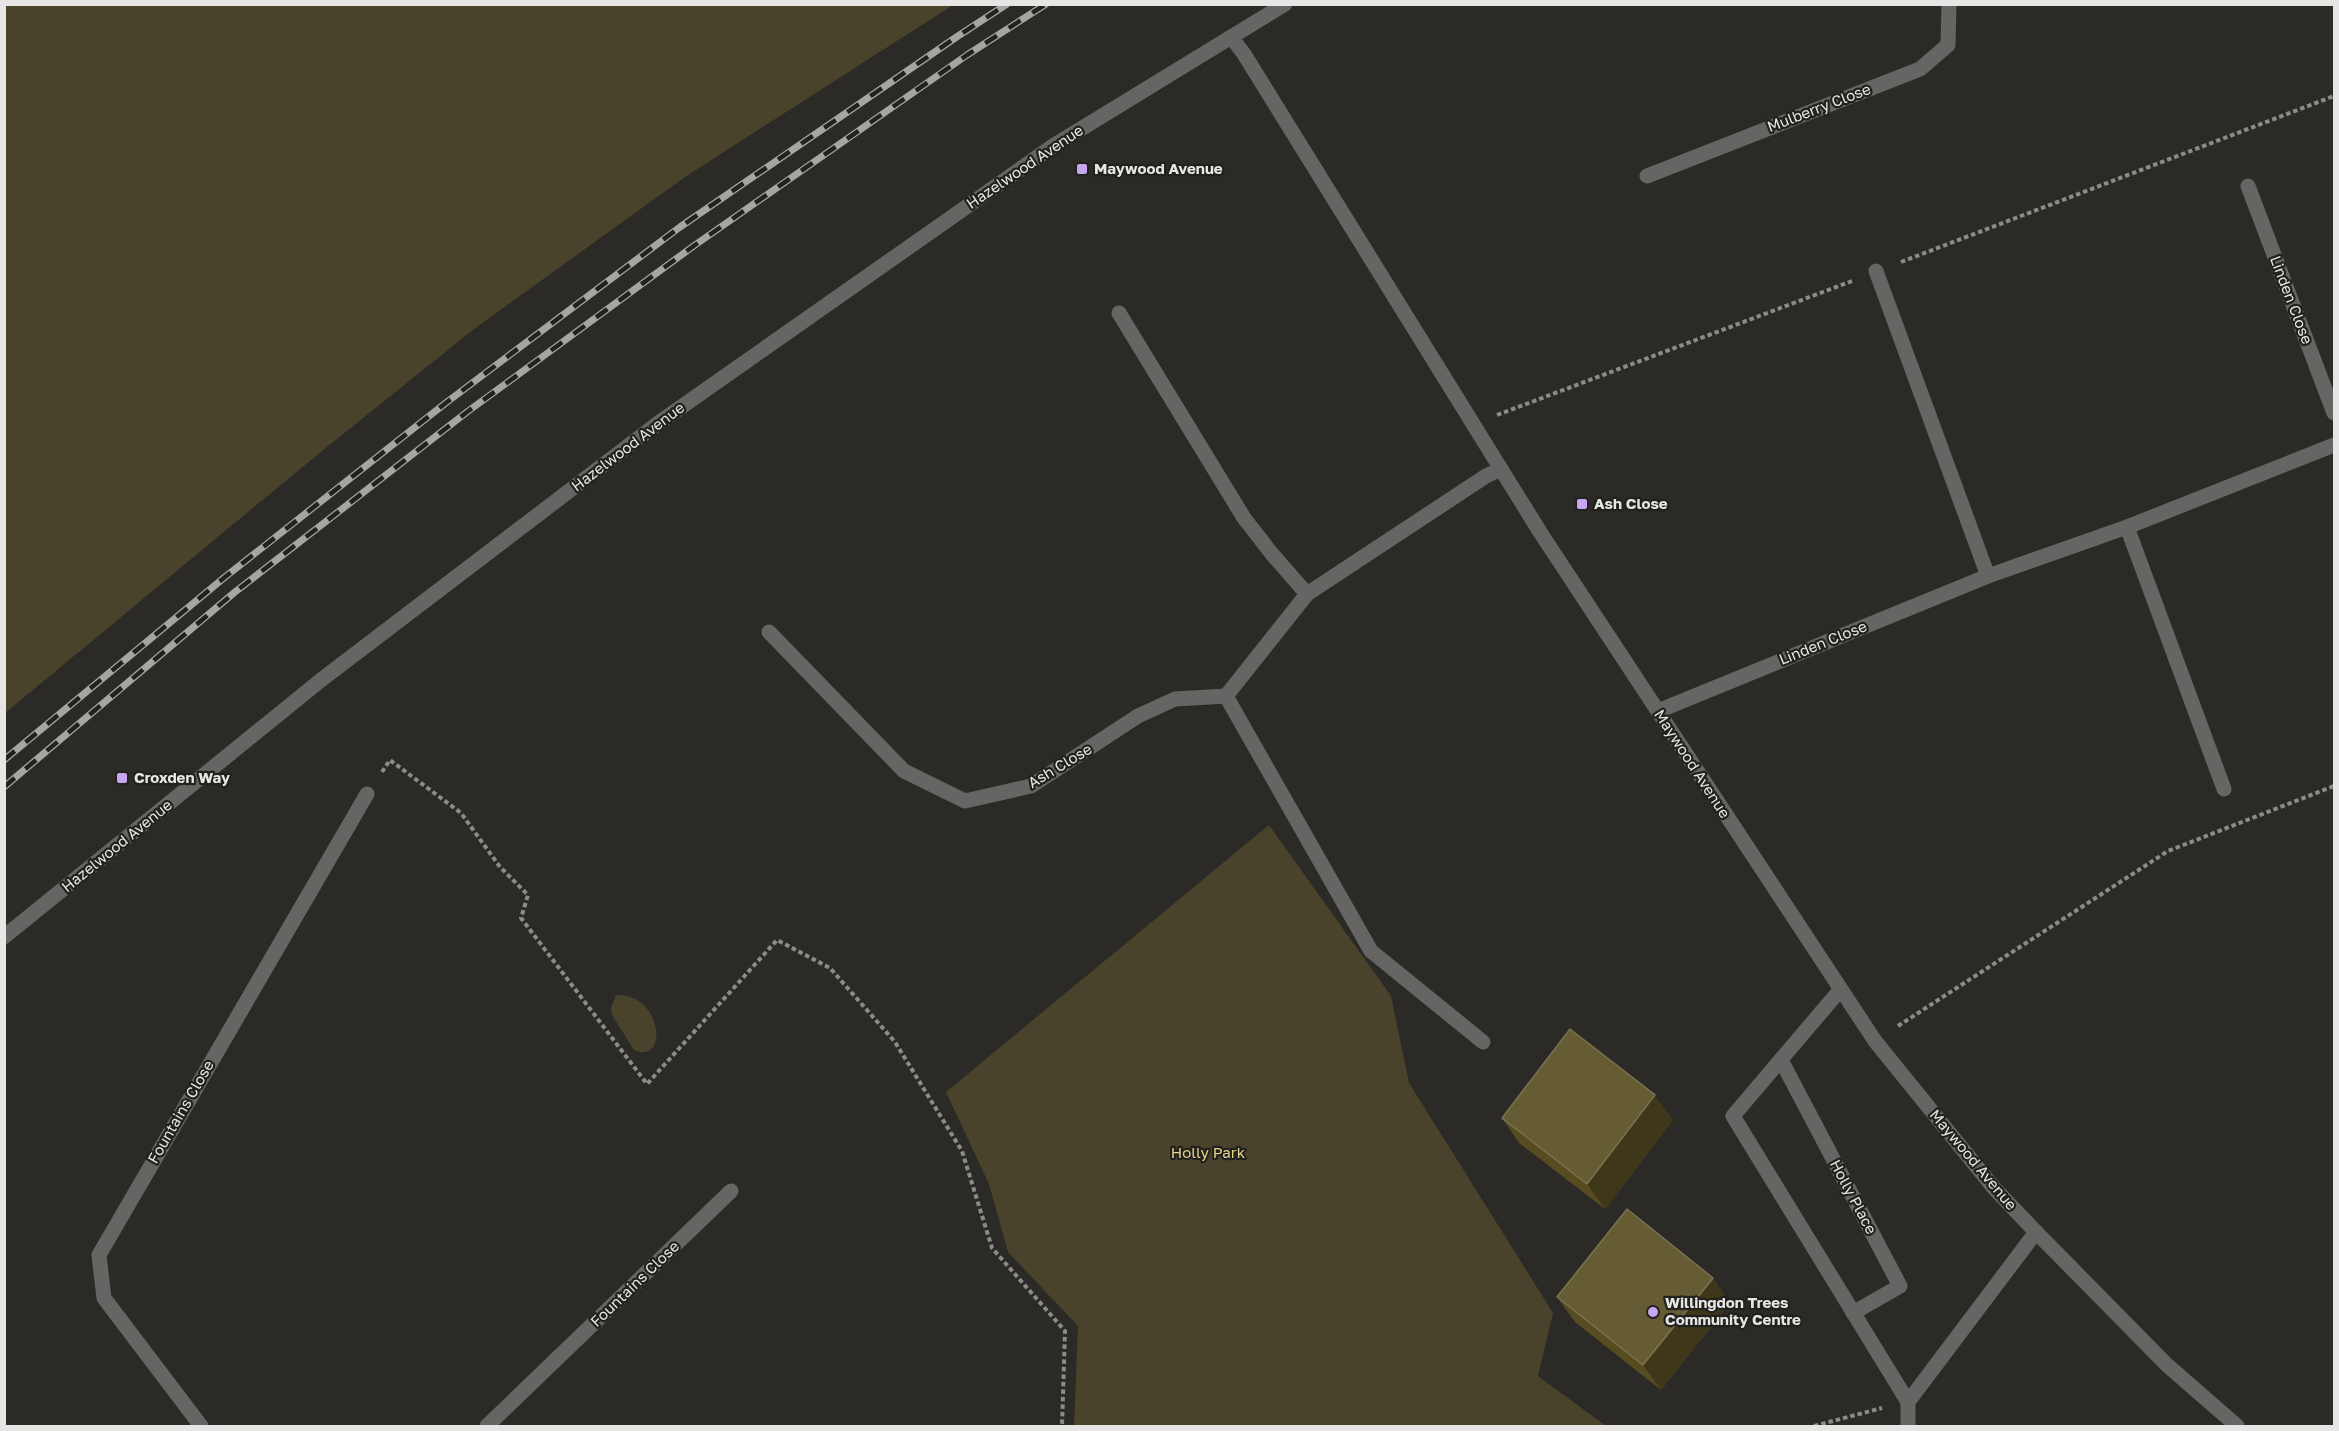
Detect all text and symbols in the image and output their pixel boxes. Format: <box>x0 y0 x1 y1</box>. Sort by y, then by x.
street label: Mulberry Close <box>1764 79 1873 135</box>
street label: Hazelwood Avenue <box>963 120 1086 212</box>
place label: Maywood Avenue <box>1094 159 1223 177</box>
marker: Maywood Avenue <box>1075 162 1089 176</box>
street label: Linden Close <box>2267 253 2317 347</box>
street label: Hazelwood Avenue <box>567 398 688 495</box>
place label: Ash Close <box>1594 494 1668 512</box>
marker: Ash Close <box>1575 497 1589 511</box>
street label: Linden Close <box>1776 616 1869 668</box>
street label: Maywood Avenue <box>1651 706 1735 821</box>
street label: Ash Close <box>1024 739 1095 791</box>
place label: Croxden Way <box>134 768 230 786</box>
marker: Croxden Way <box>115 771 129 785</box>
street label: Hazelwood Avenue <box>58 795 175 895</box>
street label: Fountains Close <box>143 1057 217 1166</box>
street label: Maywood Avenue <box>1926 1105 2021 1214</box>
park label: Holly Park <box>1171 1143 1246 1161</box>
street label: Holly Place <box>1827 1156 1881 1237</box>
street label: Fountains Close <box>586 1236 682 1330</box>
place label: Willingdon Trees Community Centre <box>1665 1293 1801 1328</box>
marker: Willingdon Trees Community Centre <box>1646 1305 1660 1319</box>

